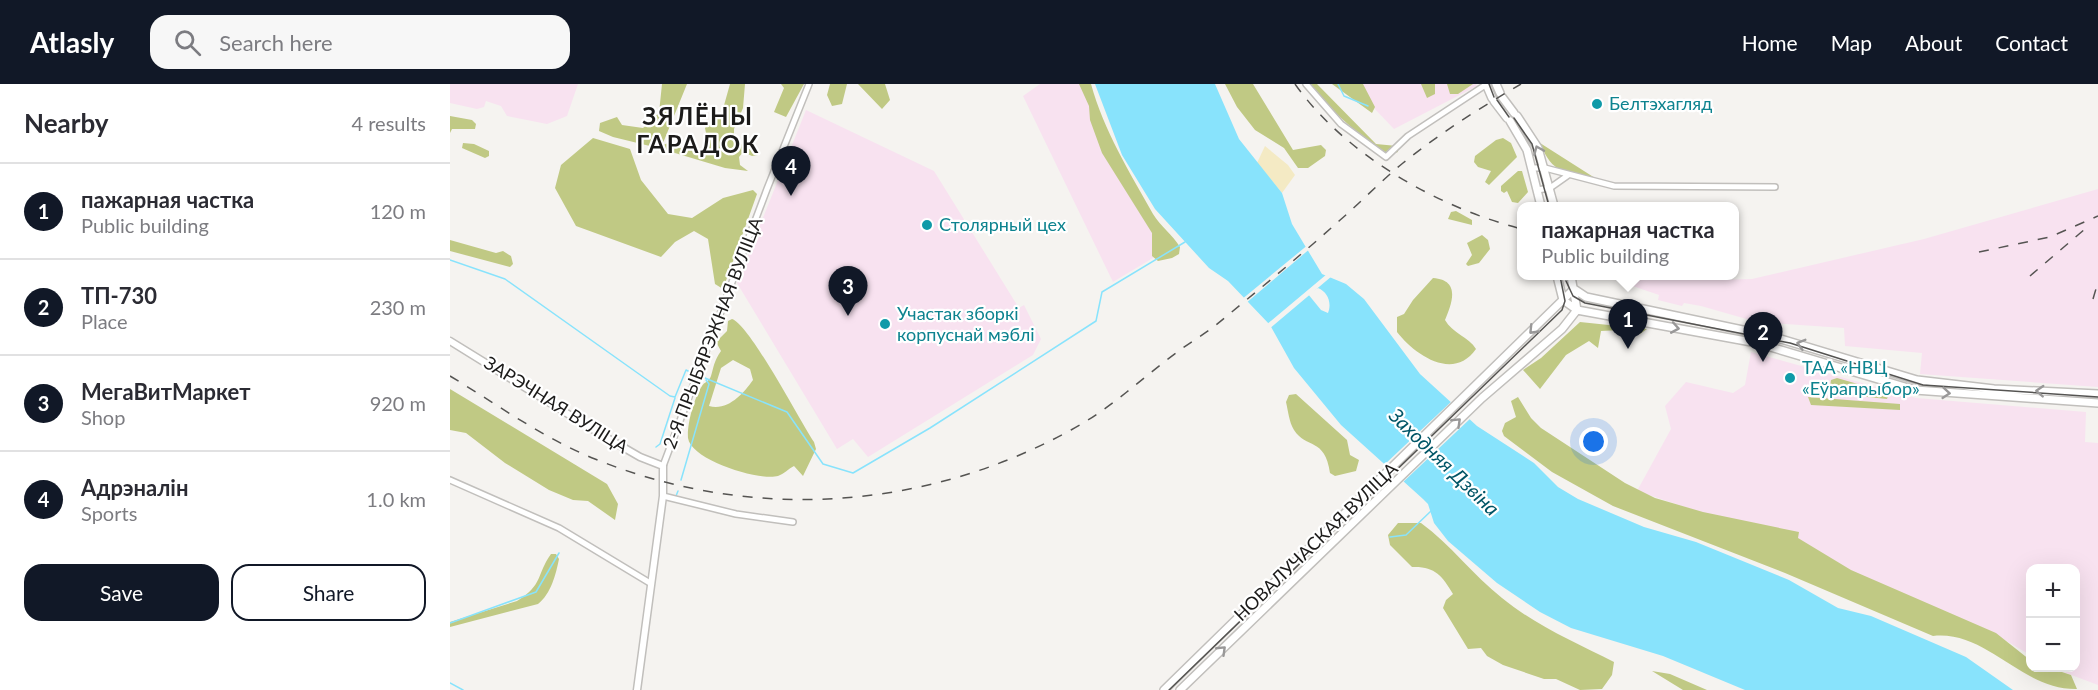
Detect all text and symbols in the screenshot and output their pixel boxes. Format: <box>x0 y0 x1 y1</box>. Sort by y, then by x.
search box <box>150 15 570 69</box>
text: Atlasly <box>30 25 114 59</box>
icon: search <box>171 26 204 59</box>
text: Search here <box>219 29 333 56</box>
text: Home <box>1742 30 1798 55</box>
text: Map <box>1831 30 1872 55</box>
text: About <box>1905 30 1962 55</box>
text: Contact <box>1995 30 2068 55</box>
place label: Белтэхагляд <box>1609 92 1712 114</box>
marker: Белтэхагляд <box>1590 97 1604 111</box>
district label: ЗЯЛЁНЫ ГАРАДОК <box>636 101 760 158</box>
text: Nearby <box>24 107 109 139</box>
text: 4 results <box>351 111 426 135</box>
one-way arrow <box>1533 145 1545 156</box>
pin: 4 <box>772 147 810 196</box>
text: пажарная частка <box>81 186 254 213</box>
text: 1 <box>38 199 49 223</box>
text: 120 m <box>370 199 426 223</box>
popup <box>1517 202 1739 280</box>
text: Public building <box>81 213 209 237</box>
street label: 2-Я ПРЫБЯРЭЖНАЯ ВУЛІЦА <box>658 213 767 452</box>
place label: Столярный цех <box>939 213 1066 235</box>
text: пажарная частка <box>1541 216 1715 243</box>
marker: Столярный цех <box>920 218 934 232</box>
text: Public building <box>1541 243 1669 267</box>
pin: 3 <box>828 266 868 316</box>
text: ТП-730 <box>81 282 157 309</box>
text: 2 <box>38 295 49 319</box>
text: 230 m <box>370 295 426 319</box>
pin: 1 <box>1608 300 1648 349</box>
place label: Участак зборкі корпуснай мэблі <box>897 302 1035 345</box>
text: Place <box>81 309 128 333</box>
pin: 2 <box>1744 312 1782 362</box>
marker: Участак зборкі корпуснай мэблі <box>878 317 892 331</box>
one-way arrow <box>1670 321 1680 334</box>
one-way arrow <box>1529 323 1540 334</box>
one-way arrow <box>1796 339 1807 351</box>
street label: ЗАРЭЧНАЯ ВУЛІЦА <box>480 351 633 458</box>
place label: ТАА «НВЦ «Еўрапрыбор» <box>1802 356 1920 399</box>
marker: ТАА «НВЦ «Еўрапрыбор» <box>1783 371 1797 385</box>
text: МегаВитМаркет <box>81 378 251 405</box>
one-way arrow <box>2035 385 2044 398</box>
one-way arrow <box>1941 386 1950 399</box>
text: 3 <box>38 391 49 415</box>
text: 920 m <box>370 391 426 415</box>
water label: Заходняя Дзвіна <box>1384 402 1505 520</box>
text: Shop <box>81 405 125 429</box>
one-way arrow <box>1449 418 1460 429</box>
your location <box>1579 427 1608 456</box>
street label: НОВАЛУЧАСКАЯ ВУЛІЦА <box>1229 457 1402 625</box>
text: Адрэналін <box>81 474 188 501</box>
text: 4 <box>38 487 49 511</box>
text: 1.0 km <box>366 487 426 511</box>
text: Sports <box>81 501 137 525</box>
button: Save <box>24 564 219 621</box>
button: Share <box>231 564 426 621</box>
map controls <box>2026 564 2080 672</box>
button: + <box>2026 564 2080 618</box>
button: − <box>2026 618 2080 672</box>
one-way arrow <box>1215 646 1226 657</box>

